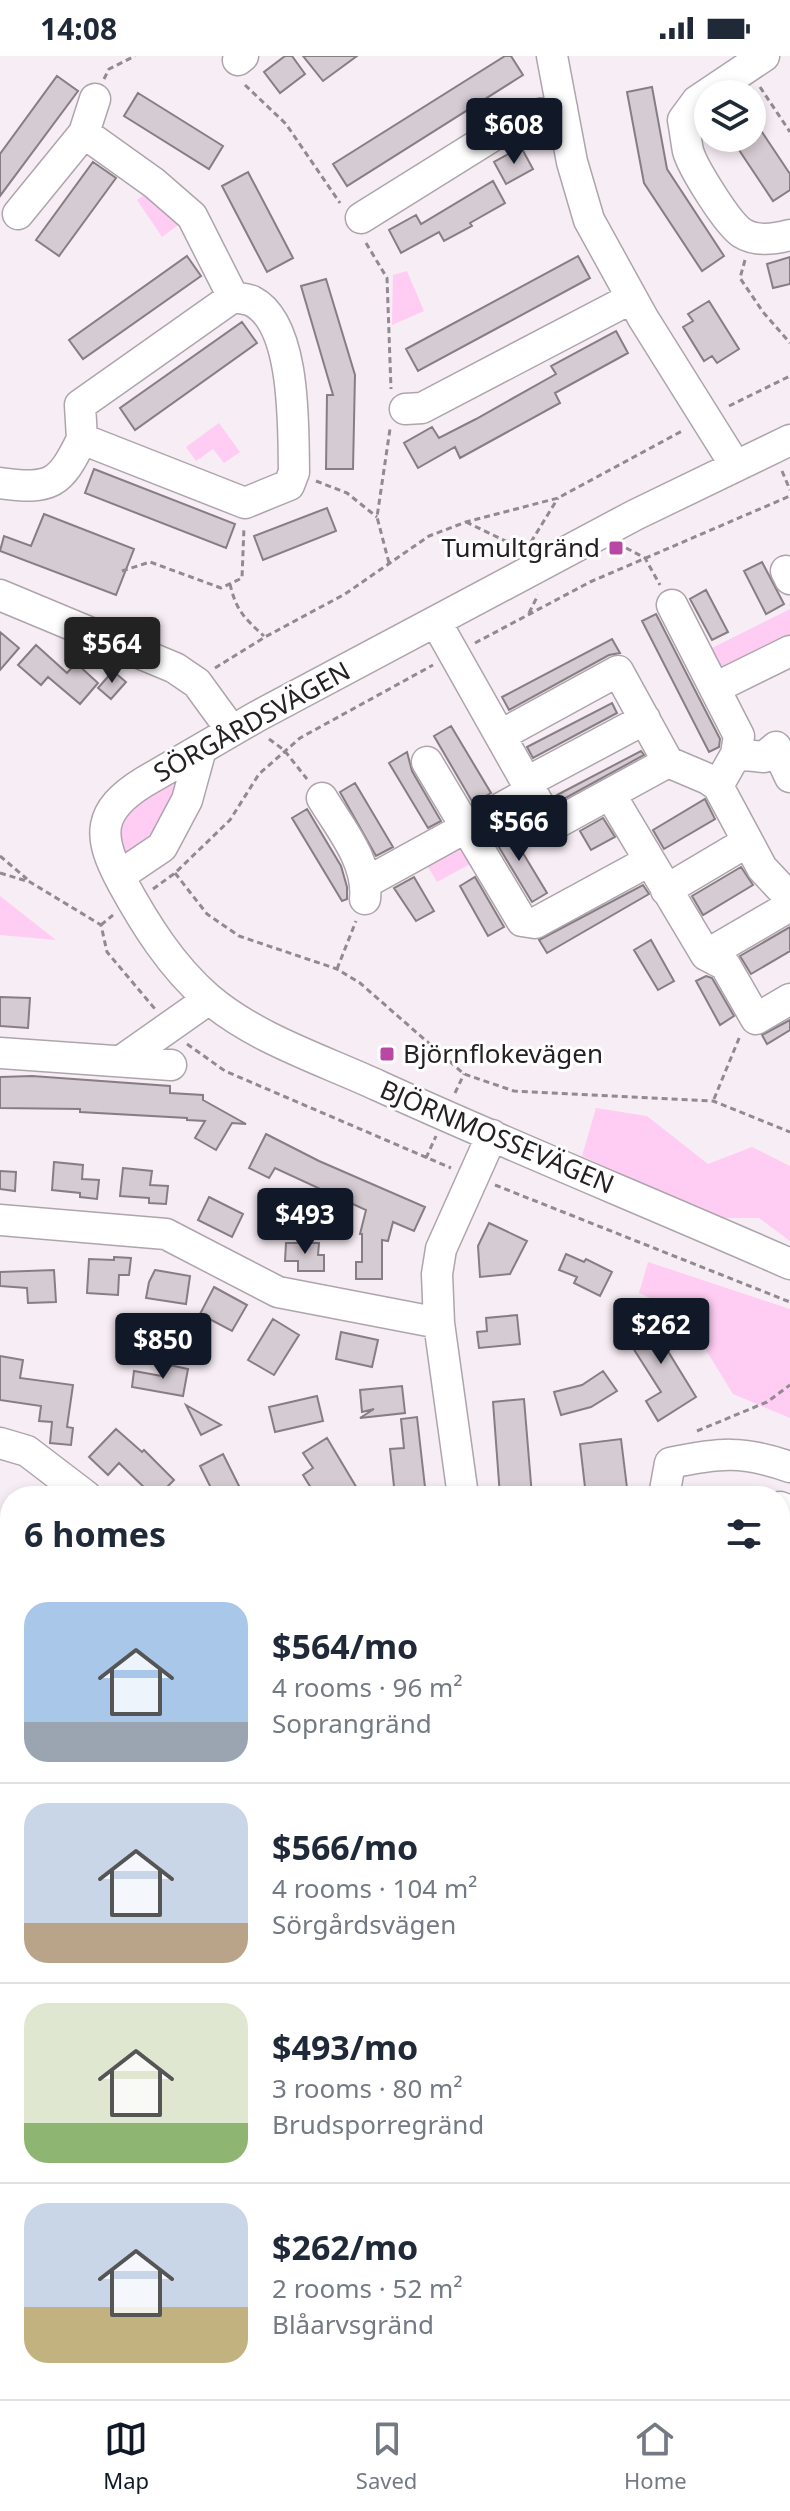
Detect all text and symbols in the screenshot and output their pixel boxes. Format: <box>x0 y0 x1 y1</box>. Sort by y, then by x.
text: 14:08 <box>40 8 117 49</box>
map controls <box>694 80 766 152</box>
button: layers <box>694 80 766 152</box>
pin: $608 <box>467 98 561 166</box>
text: $608 <box>484 106 544 142</box>
place label: Tumultgränd <box>441 529 600 565</box>
marker: Tumultgränd <box>607 539 625 557</box>
pin: $564 <box>65 617 159 685</box>
text: $564 <box>82 625 142 661</box>
street label: SÖRGÅRDSVÄGEN <box>147 652 356 790</box>
pin: $566 <box>472 795 566 863</box>
text: $566 <box>489 803 549 839</box>
place label: Björnflokevägen <box>403 1035 603 1071</box>
marker: Björnflokevägen <box>378 1045 396 1063</box>
street label: BJÖRNMOSSEVÄGEN <box>375 1070 620 1202</box>
pin: $493 <box>258 1188 352 1256</box>
text: $493 <box>275 1196 335 1232</box>
pin: $262 <box>614 1298 708 1366</box>
text: $262 <box>631 1306 691 1342</box>
pin: $850 <box>116 1313 210 1381</box>
text: $850 <box>133 1321 193 1357</box>
text: 6 homes <box>24 1511 166 1557</box>
icon: filters <box>722 1512 766 1556</box>
text: $564/mo <box>272 1623 418 1669</box>
icon: home <box>88 1634 184 1730</box>
text: 4 rooms · 96 m² <box>272 1669 462 1705</box>
text: Soprangränd <box>272 1705 432 1741</box>
text: $566/mo <box>272 1824 418 1870</box>
icon: home <box>88 1835 184 1931</box>
text: 4 rooms · 104 m² <box>272 1870 477 1906</box>
text: Sörgårdsvägen <box>272 1906 456 1942</box>
text: $493/mo <box>272 2024 418 2070</box>
icon: home <box>88 2035 184 2131</box>
text: 3 rooms · 80 m² <box>272 2070 462 2106</box>
text: Brudsporregränd <box>272 2106 484 2142</box>
text: $262/mo <box>272 2224 418 2270</box>
icon: home <box>88 2235 184 2331</box>
text: 2 rooms · 52 m² <box>272 2270 462 2306</box>
text: Blåarvsgränd <box>272 2306 434 2342</box>
tab: Map <box>103 2417 149 2495</box>
tab: Saved <box>356 2417 417 2495</box>
tab: Home <box>624 2417 687 2495</box>

